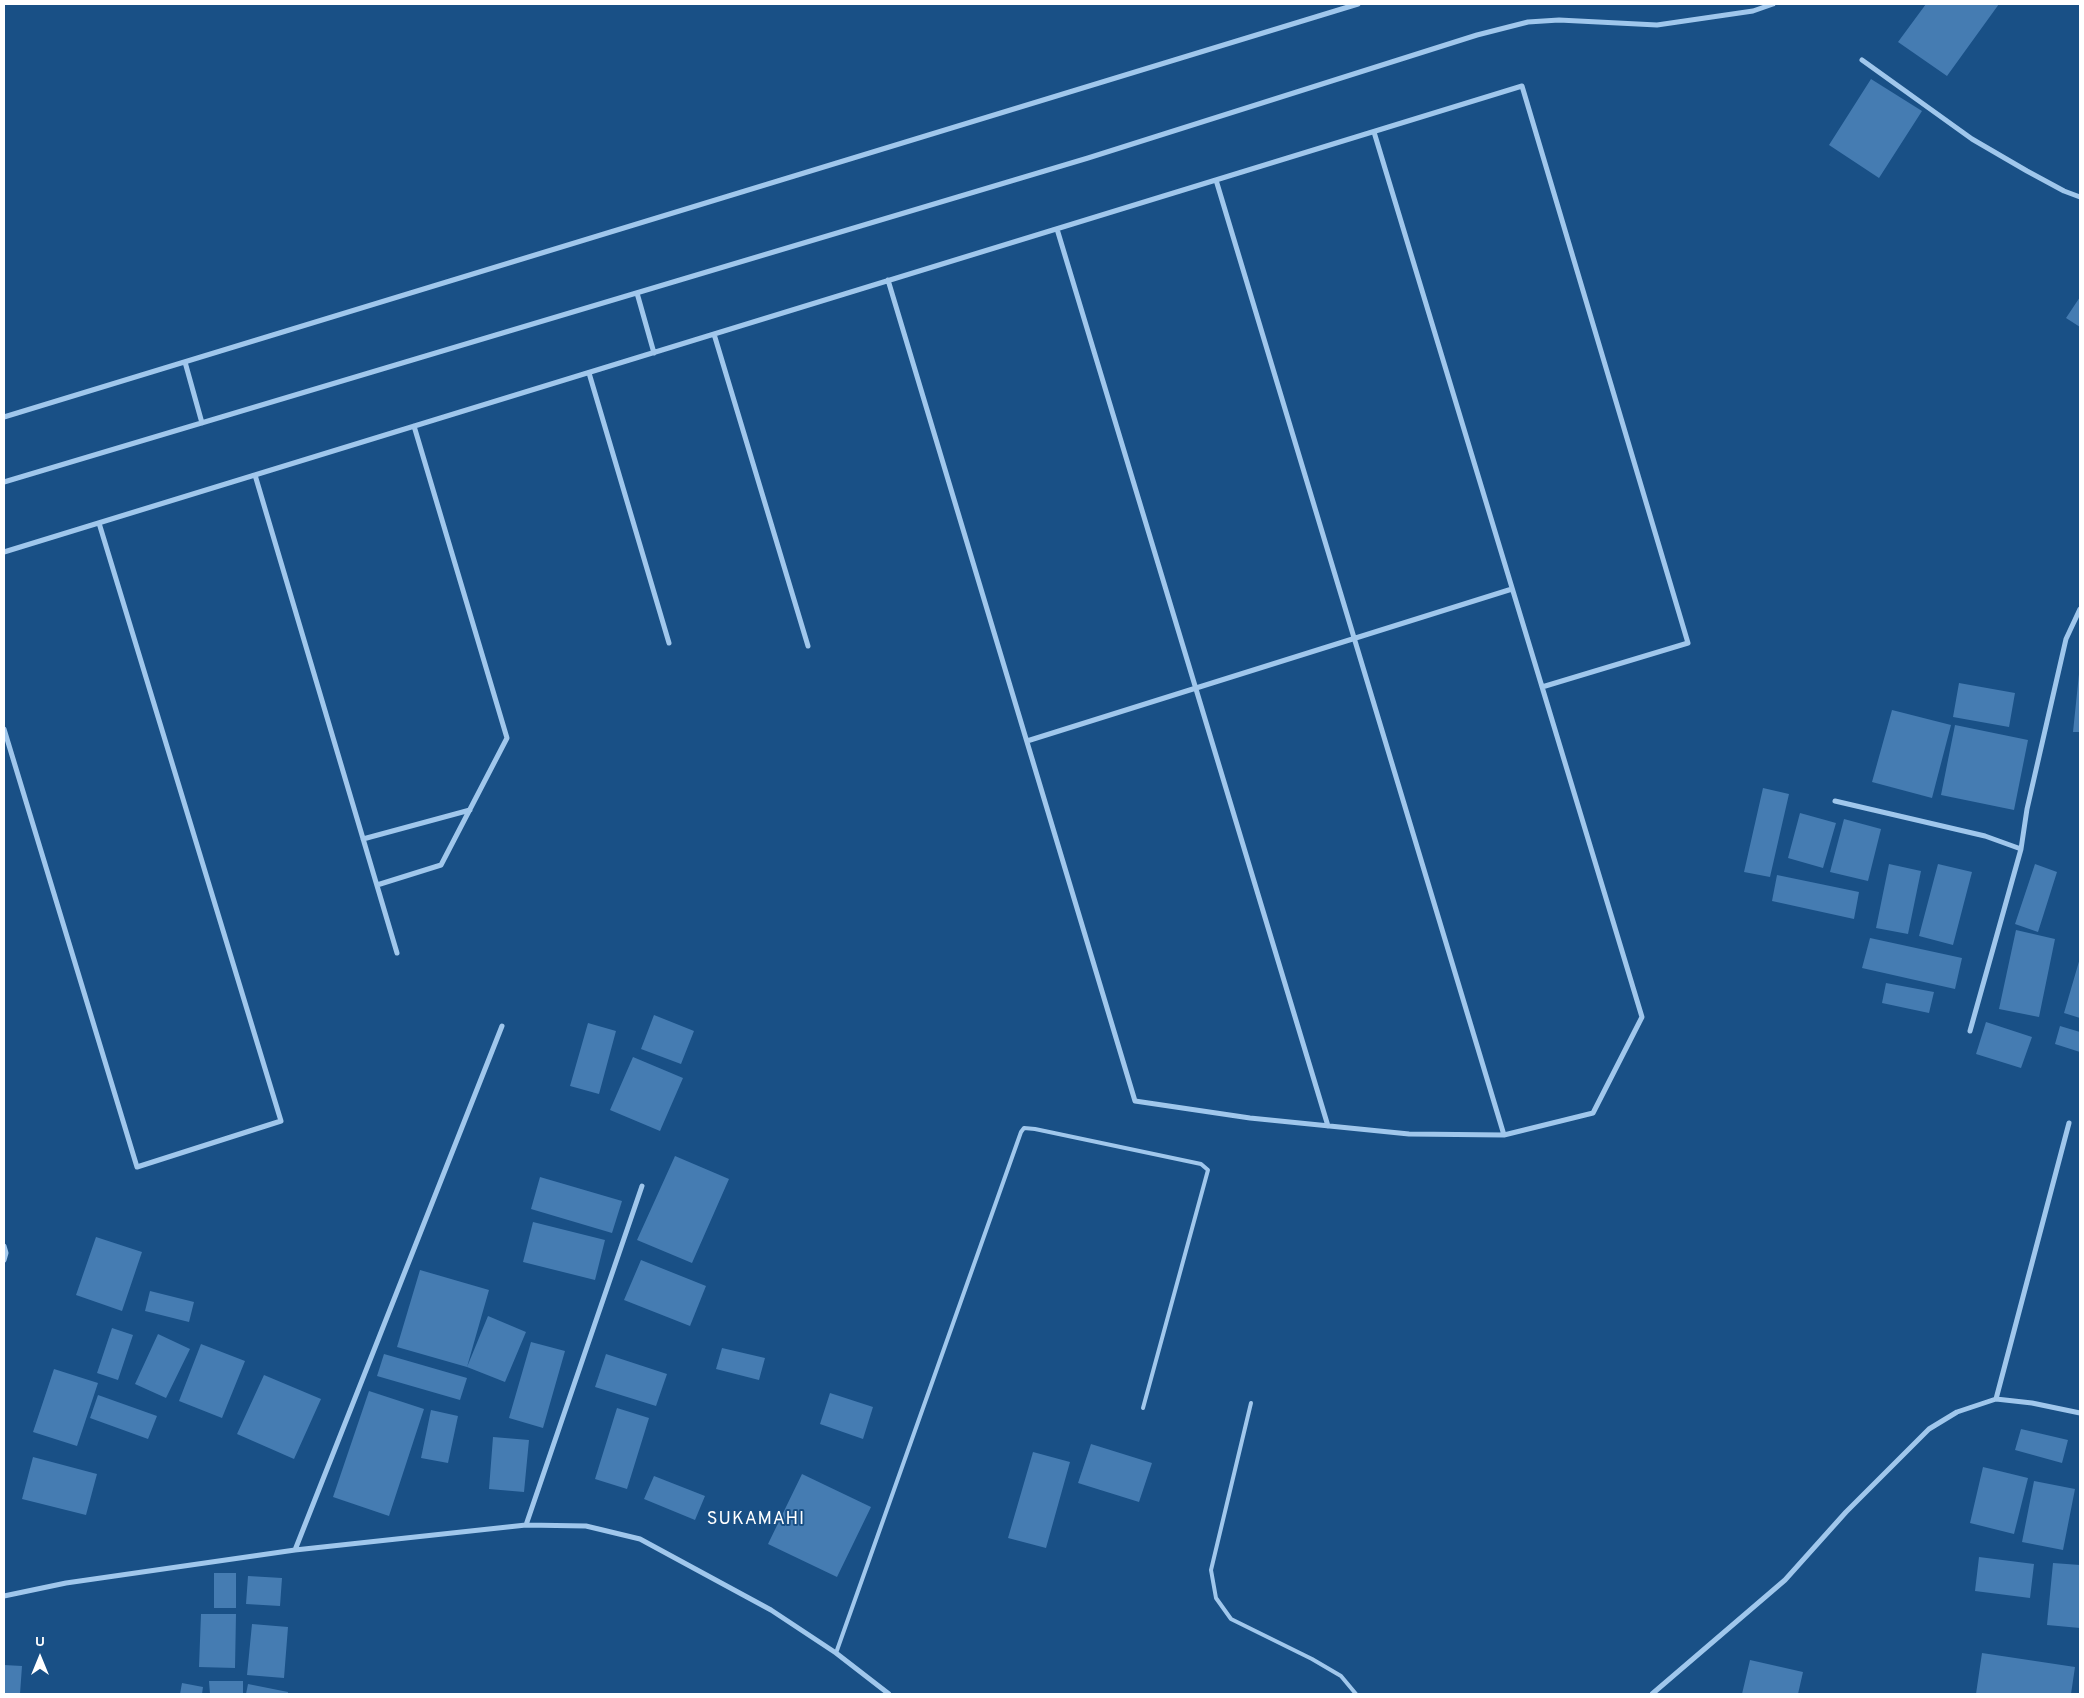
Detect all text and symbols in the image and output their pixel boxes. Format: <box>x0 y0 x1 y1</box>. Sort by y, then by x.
district label: SUKAMAHI <box>706 1509 806 1531</box>
north arrow <box>15 1633 65 1683</box>
text: U <box>35 1634 45 1651</box>

